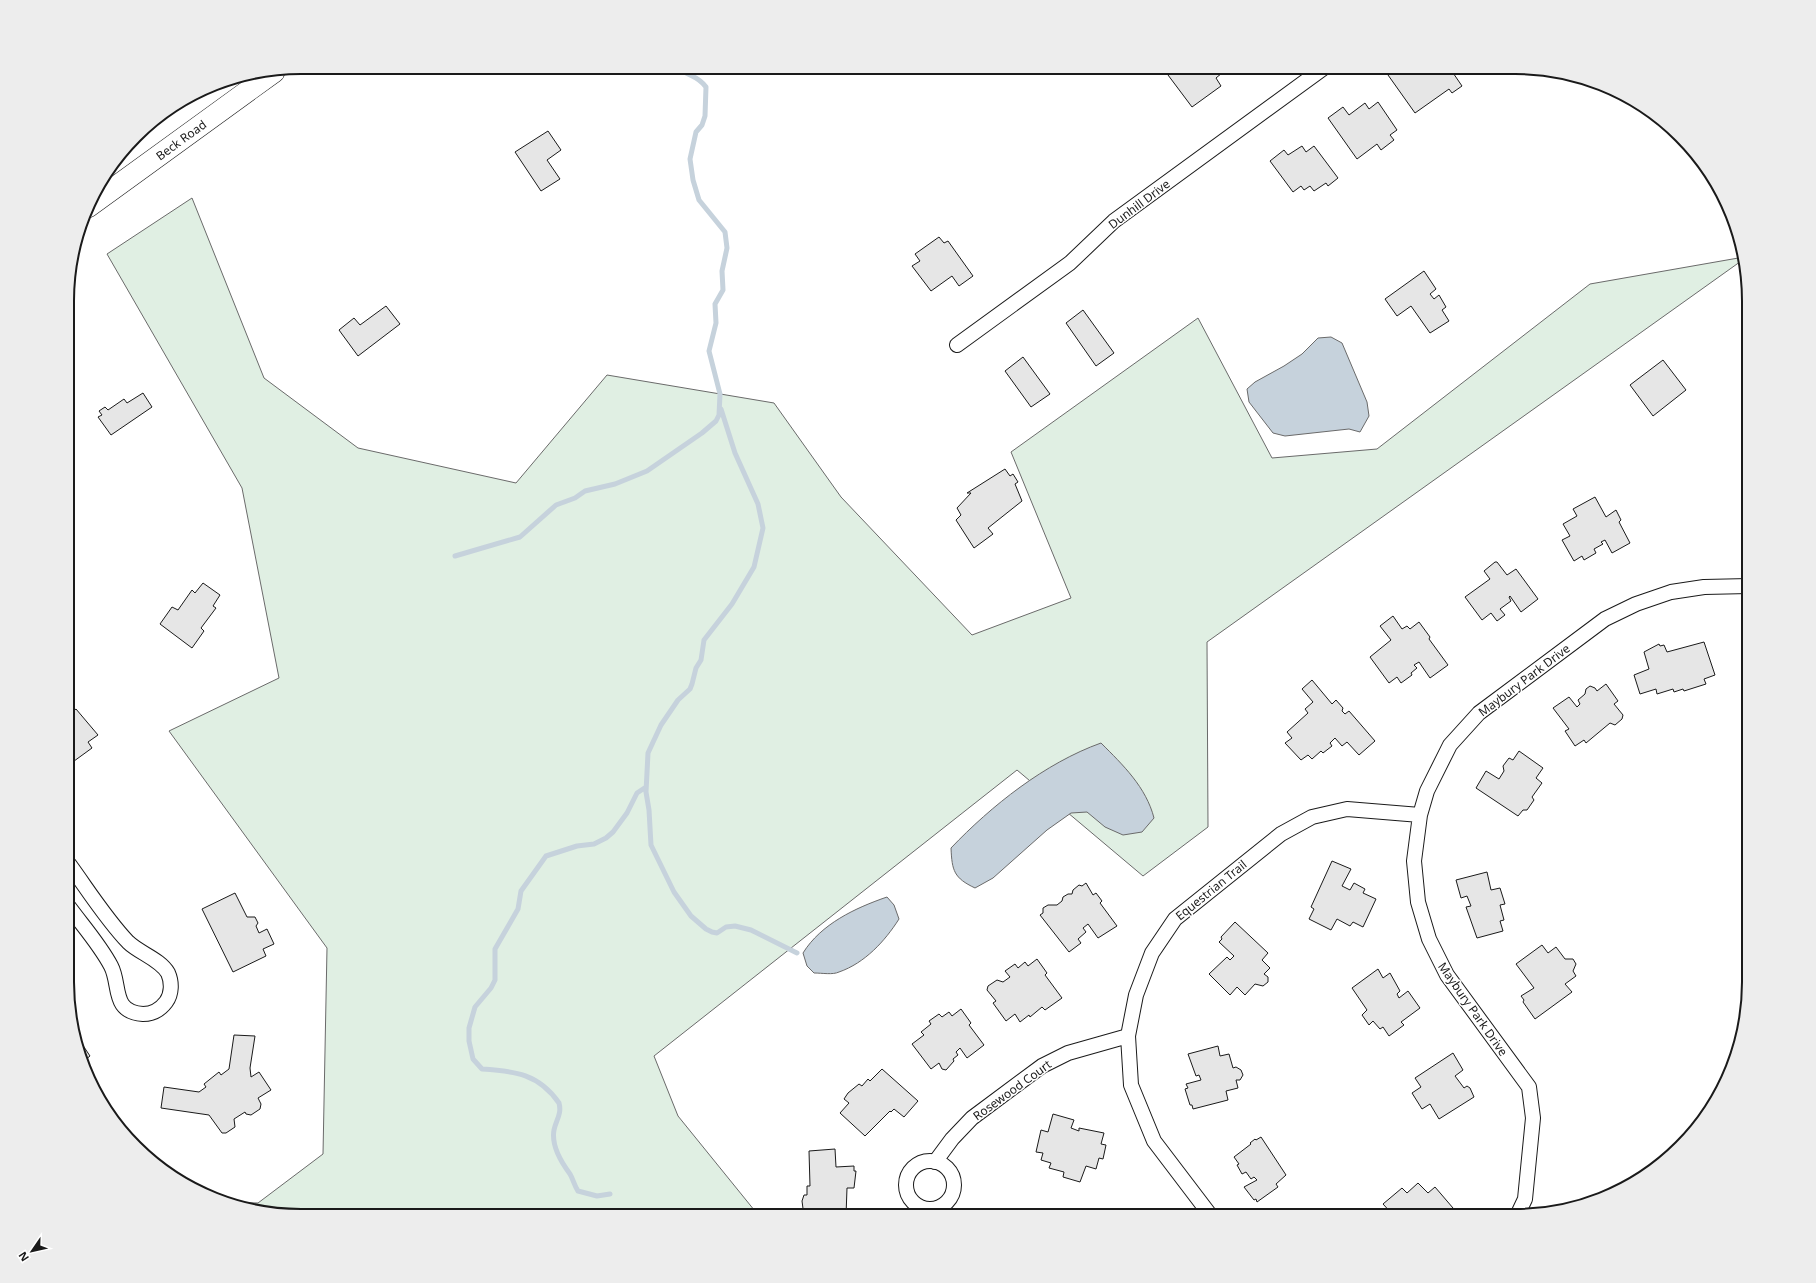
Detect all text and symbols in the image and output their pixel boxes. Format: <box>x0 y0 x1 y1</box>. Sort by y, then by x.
street label: Beck Road <box>152 116 210 164</box>
street label: Dunhill Drive <box>1105 175 1173 233</box>
street label: Maybury Park Drive <box>1475 640 1574 720</box>
street label: Equestrian Trail <box>1172 856 1250 924</box>
street label: Maybury Park Drive <box>1434 959 1512 1059</box>
street label: Rosewood Court <box>969 1055 1055 1124</box>
north arrow <box>12 1231 52 1271</box>
text: N <box>15 1249 32 1265</box>

